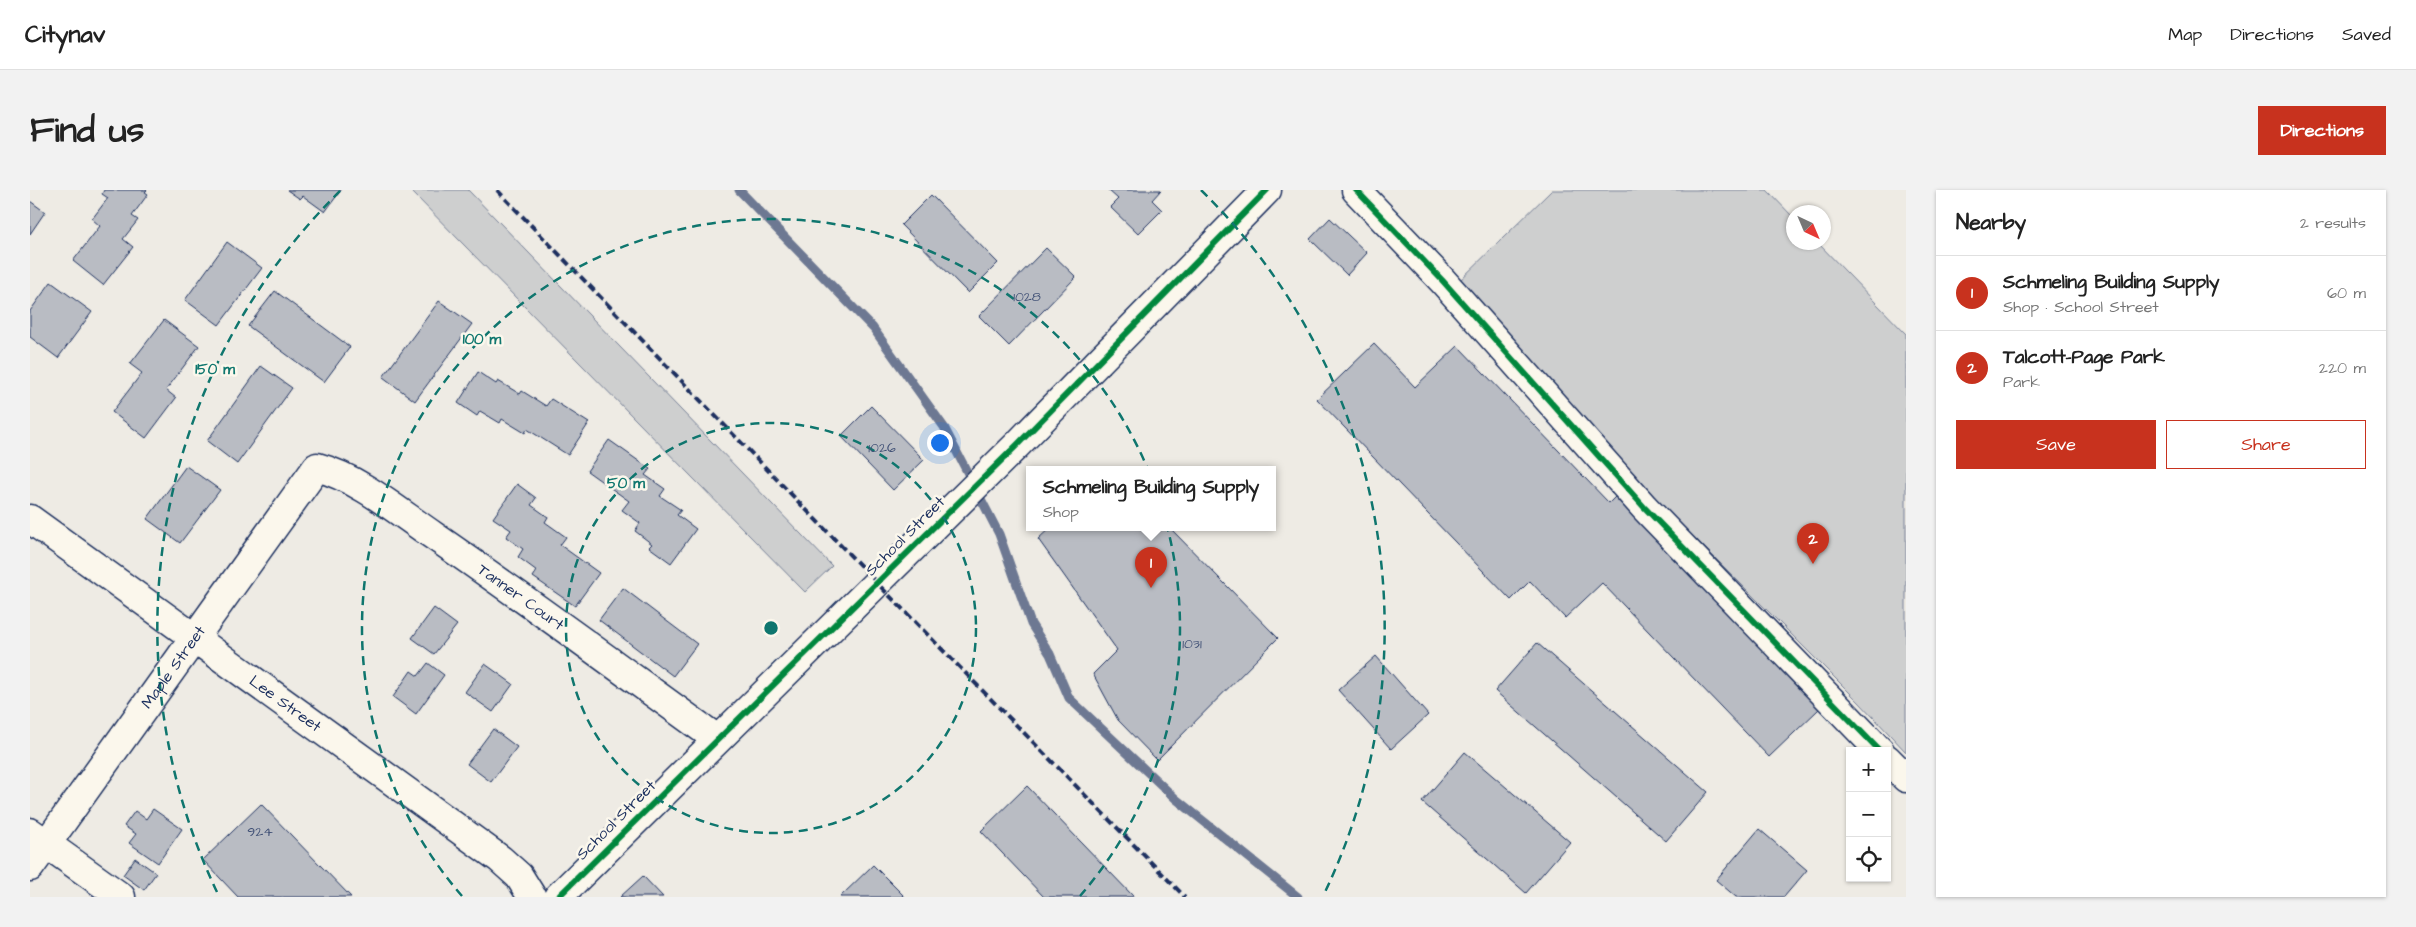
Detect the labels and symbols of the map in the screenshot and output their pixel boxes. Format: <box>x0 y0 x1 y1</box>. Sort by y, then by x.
north arrow <box>1786 205 1831 250</box>
house number: 1028 <box>1013 287 1041 307</box>
text: 100 m <box>463 329 502 350</box>
text: 150 m <box>195 359 235 380</box>
your location <box>927 430 953 456</box>
house number: 1026 <box>868 438 896 458</box>
text: 50 m <box>607 473 645 494</box>
street label: School Street <box>860 491 950 581</box>
pin: 2 <box>1797 523 1829 564</box>
pin: 1 <box>1135 547 1167 588</box>
street label: Tanner Court <box>473 559 569 636</box>
centre of rings <box>762 619 780 637</box>
street label: Maple Street <box>136 621 211 713</box>
house number: 1031 <box>1182 634 1202 654</box>
street label: Lee Street <box>245 670 326 738</box>
street label: School Street <box>571 775 661 865</box>
house number: 924 <box>247 822 273 842</box>

